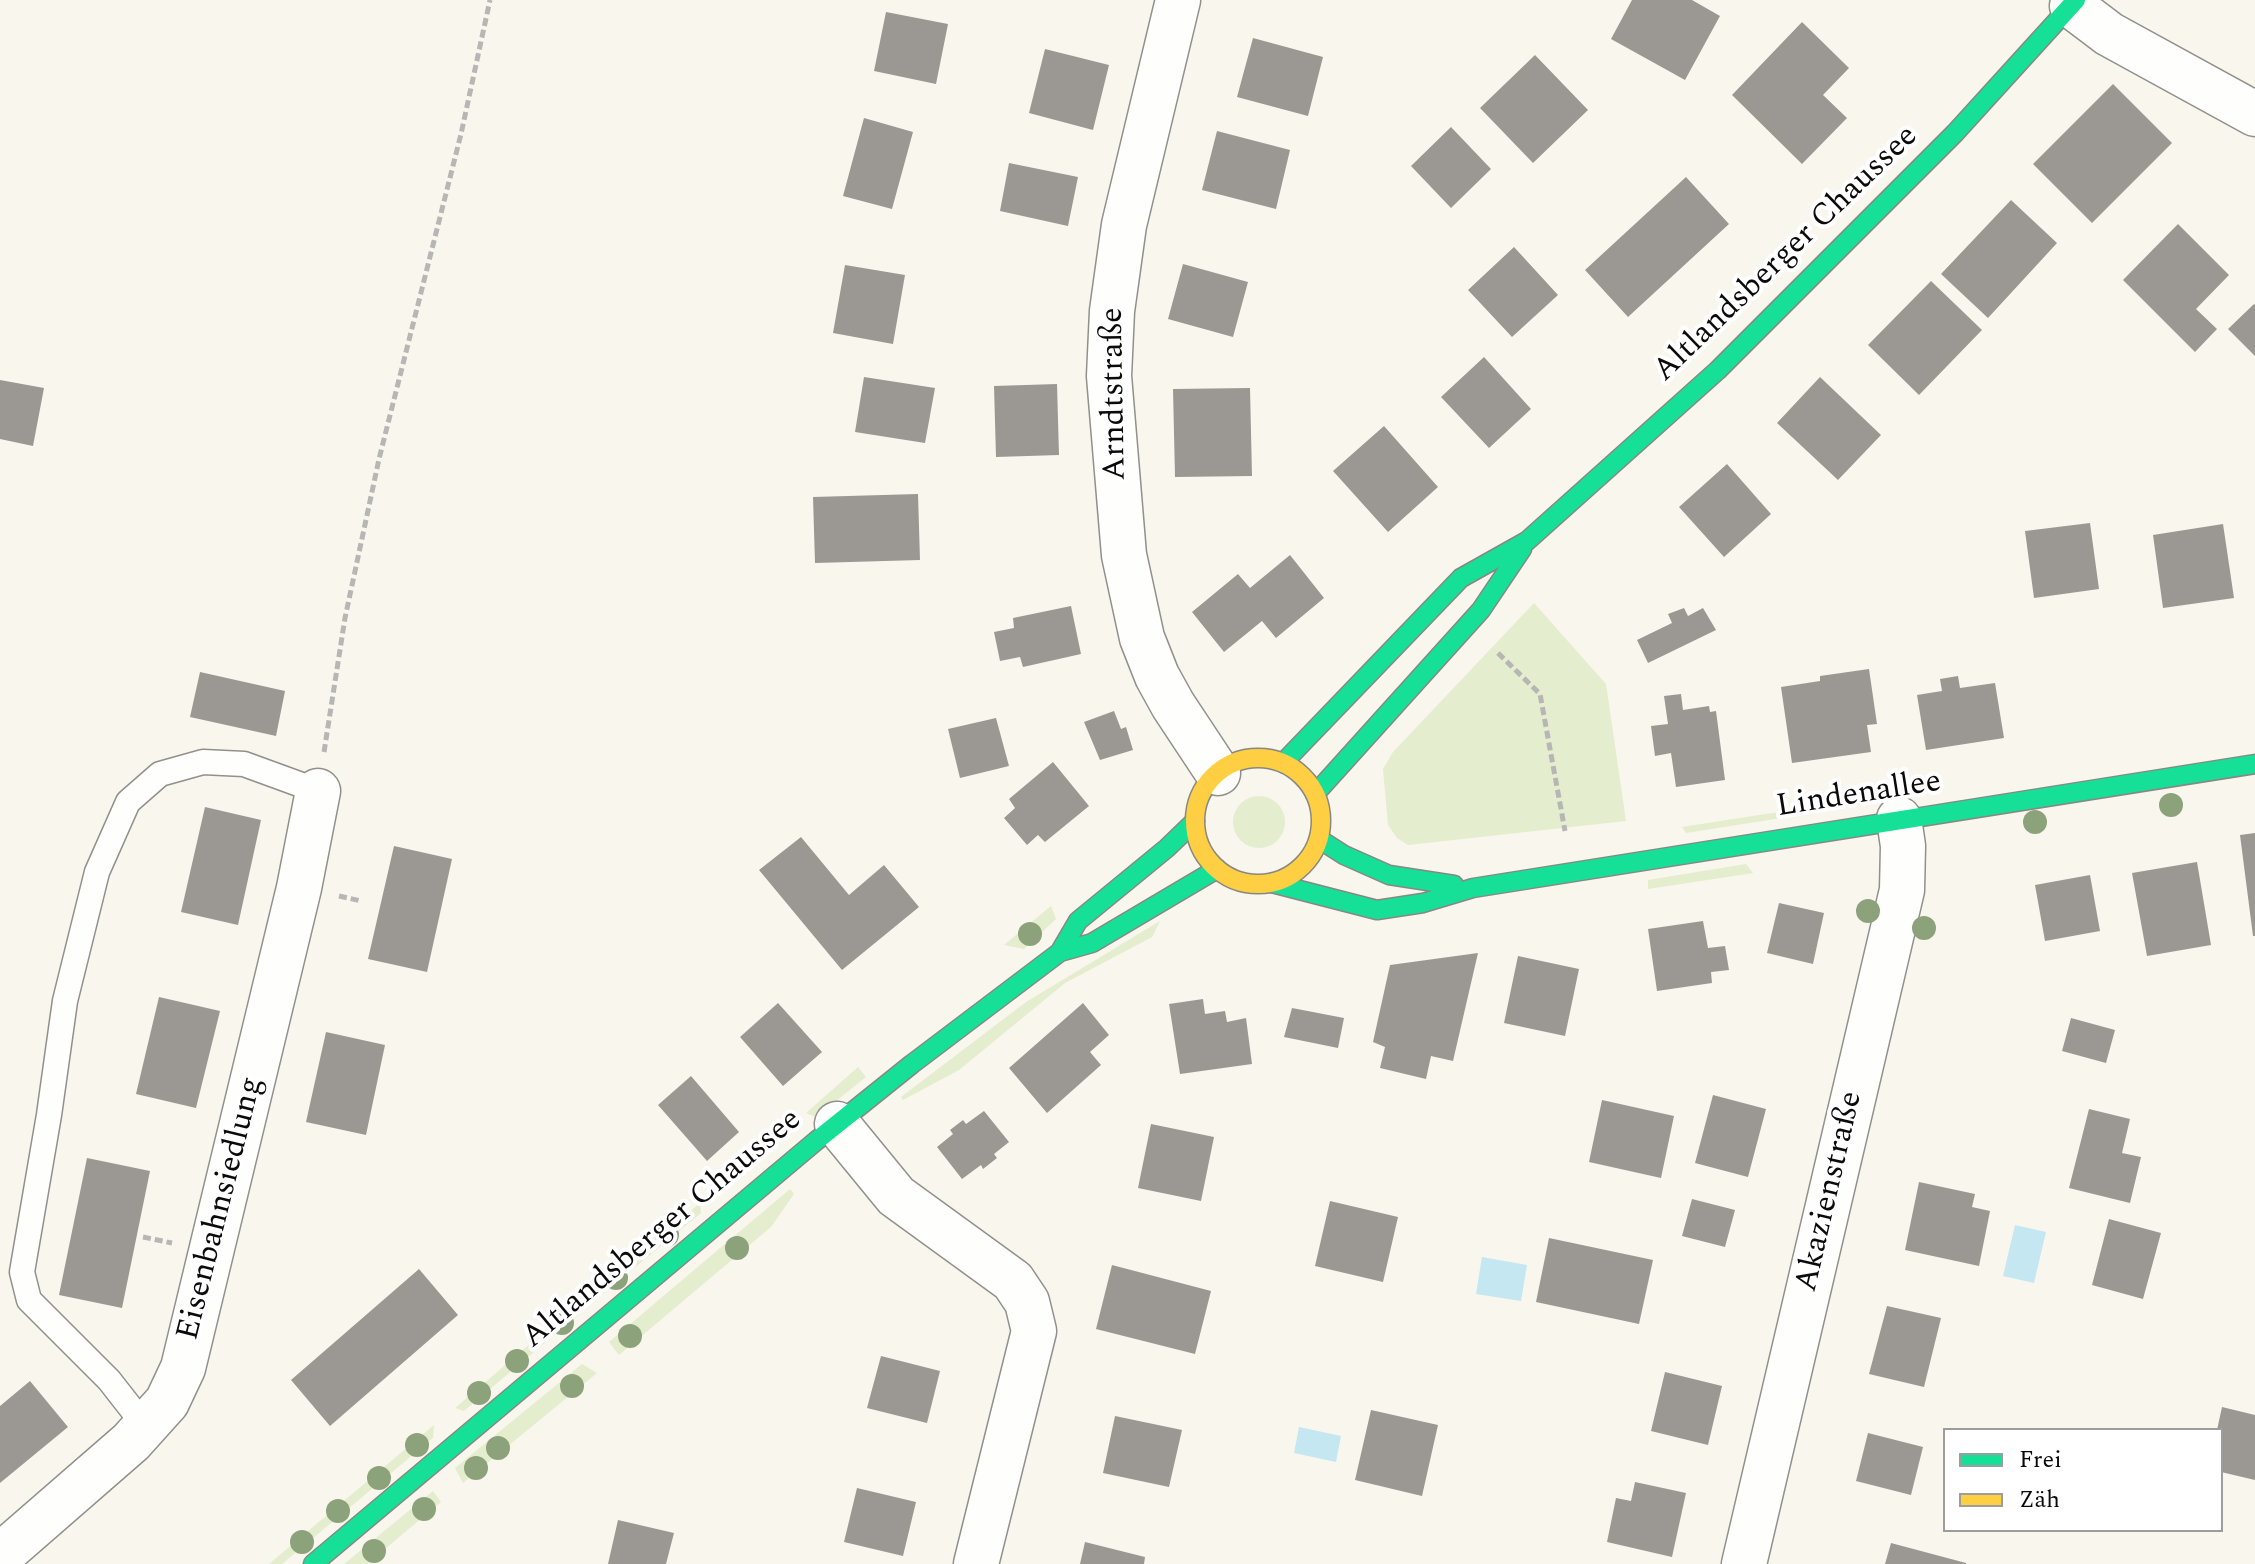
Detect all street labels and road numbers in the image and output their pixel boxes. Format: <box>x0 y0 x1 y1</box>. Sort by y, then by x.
street label: Altlandsberger Chaussee <box>1647 119 1927 391</box>
street label: Arndtstraße <box>1095 307 1137 481</box>
street label: Lindenallee <box>1774 764 1944 828</box>
street label: Eisenbahnsiedlung <box>171 1073 273 1345</box>
street label: Akazienstraße <box>1789 1088 1873 1296</box>
street label: Altlandsberger Chaussee <box>516 1102 810 1358</box>

